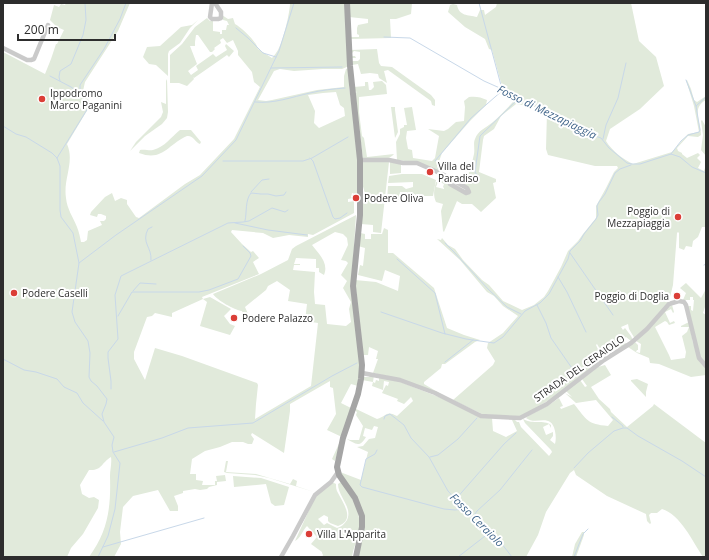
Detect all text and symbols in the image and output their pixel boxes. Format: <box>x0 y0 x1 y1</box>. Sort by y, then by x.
scale bar <box>18 16 115 42</box>
text: 200 m <box>24 21 59 38</box>
water label: Fosso di Mezzapiaggia <box>495 81 599 142</box>
place label: Ippodromo Marco Paganini <box>50 86 122 112</box>
marker: Ippodromo Marco Paganini <box>37 94 47 104</box>
place label: Villa del Paradiso <box>438 159 479 185</box>
marker: Villa del Paradiso <box>425 167 435 177</box>
place label: Podere Oliva <box>364 191 423 205</box>
marker: Podere Oliva <box>351 193 361 203</box>
place label: Poggio di Mezzapiaggia <box>607 204 670 230</box>
marker: Poggio di Mezzapiaggia <box>673 212 683 222</box>
place label: Podere Caselli <box>22 286 88 300</box>
marker: Podere Caselli <box>9 288 19 298</box>
place label: Poggio di Doglia <box>594 289 669 303</box>
marker: Poggio di Doglia <box>672 291 682 301</box>
place label: Podere Palazzo <box>242 311 313 325</box>
marker: Podere Palazzo <box>229 313 239 323</box>
street label: STRADA DEL CERAIOLO <box>531 331 628 405</box>
water label: Fosso Ceraiolo <box>447 489 508 550</box>
place label: Villa L'Apparita <box>317 527 386 541</box>
marker: Villa L'Apparita <box>304 529 314 539</box>

